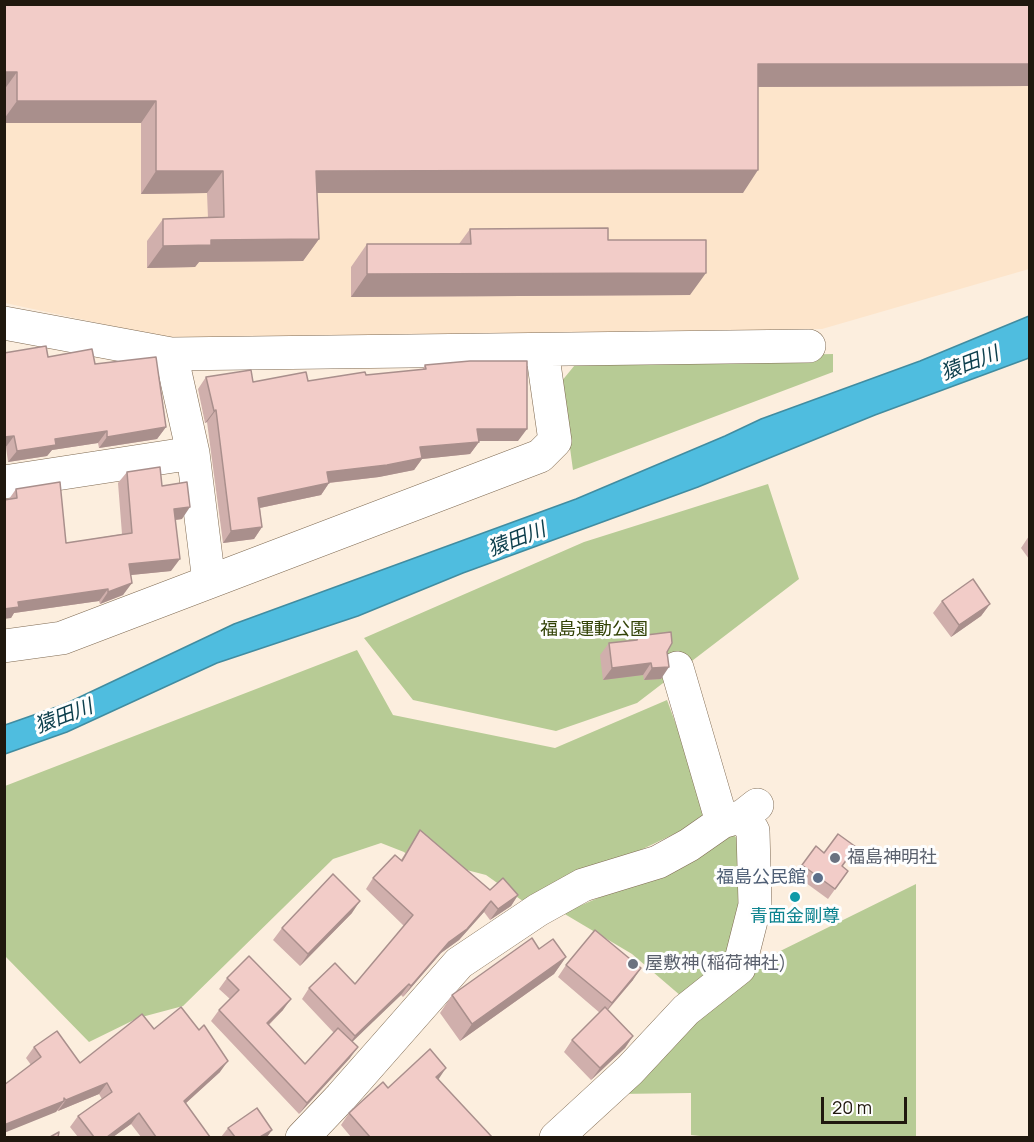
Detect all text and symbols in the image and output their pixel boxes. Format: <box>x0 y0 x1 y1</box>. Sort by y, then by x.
water label: 猿田川 <box>938 342 1002 386</box>
water label: 猿田川 <box>485 518 549 562</box>
park label: 福島運動公園 <box>540 619 648 641</box>
water label: 猿田川 <box>32 695 96 739</box>
place label: 福島神明社 <box>847 847 937 869</box>
marker: 福島神明社 <box>828 851 842 865</box>
place label: 福島公民館 <box>716 867 806 889</box>
marker: 福島公民館 <box>811 871 825 885</box>
marker: 青面金剛尊 <box>788 890 802 904</box>
place label: 青面金剛尊 <box>750 906 840 928</box>
place label: 屋敷神(稲荷神社) <box>645 953 786 975</box>
marker: 屋敷神(稲荷神社) <box>626 957 640 971</box>
scale bar <box>824 1085 910 1123</box>
text: 20 m <box>832 1095 872 1119</box>

